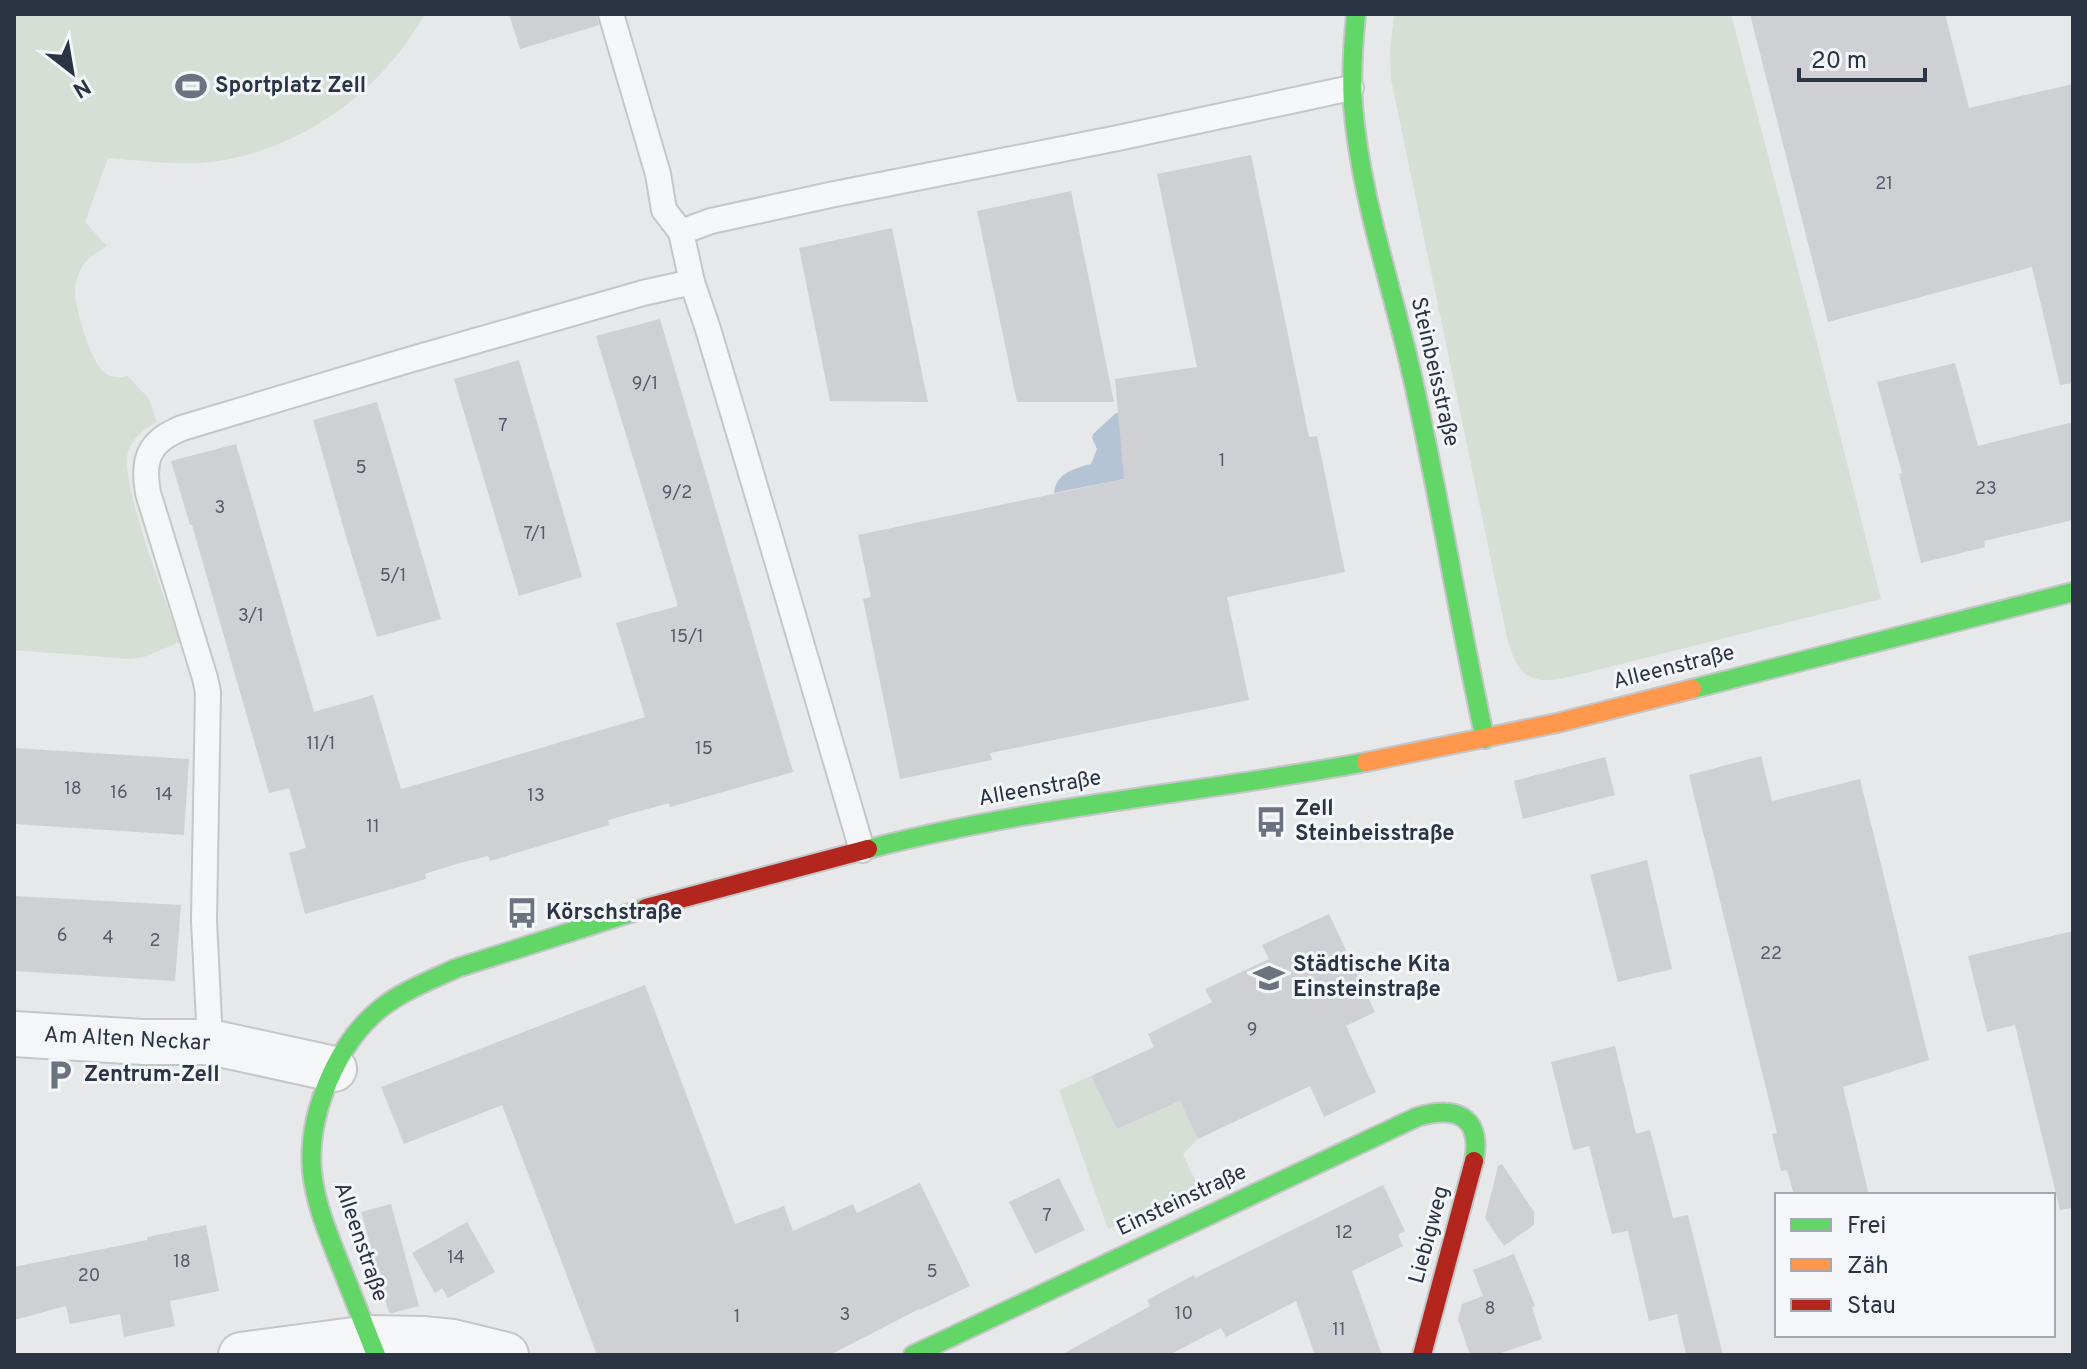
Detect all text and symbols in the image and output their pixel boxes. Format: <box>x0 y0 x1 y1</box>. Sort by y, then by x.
north arrow <box>32 32 112 112</box>
scale bar <box>1799 32 1925 82</box>
text: 20 m <box>1811 47 1867 77</box>
sports icon: Sportplatz Zell <box>174 69 208 103</box>
text: N <box>67 71 95 103</box>
place label: Sportplatz Zell <box>215 73 366 100</box>
house number: 21 <box>1875 173 1893 196</box>
street label: Steinbeisstraße <box>1404 295 1464 449</box>
house number: 9/1 <box>632 373 658 396</box>
house number: 7 <box>498 415 508 438</box>
house number: 1 <box>1219 450 1225 473</box>
house number: 5 <box>355 457 367 480</box>
house number: 23 <box>1975 478 1997 501</box>
house number: 9/2 <box>662 482 692 505</box>
house number: 3 <box>215 497 225 520</box>
house number: 7/1 <box>524 523 546 546</box>
house number: 5/1 <box>380 565 406 588</box>
house number: 3/1 <box>238 605 264 628</box>
house number: 15/1 <box>670 626 704 649</box>
street label: Alleenstraße <box>1610 640 1738 696</box>
house number: 11/1 <box>307 733 335 756</box>
house number: 15 <box>695 738 713 761</box>
street label: Alleenstraße <box>976 765 1104 813</box>
house number: 18 <box>64 778 82 801</box>
house number: 16 <box>110 782 128 805</box>
house number: 14 <box>155 784 173 807</box>
house number: 13 <box>527 785 545 808</box>
place label: Zell Steinbeisstraße <box>1295 796 1455 848</box>
bus stop icon: Zell Steinbeisstraße <box>1254 805 1288 839</box>
house number: 11 <box>366 816 380 839</box>
bus stop icon: Körschstraße <box>505 896 539 930</box>
place label: Körschstraße <box>546 900 682 927</box>
house number: 6 <box>57 925 67 948</box>
house number: 4 <box>102 927 114 950</box>
house number: 2 <box>149 930 161 953</box>
house number: 22 <box>1760 943 1782 966</box>
place label: Städtische Kita Einsteinstraße <box>1293 952 1450 1004</box>
school or university icon: Städtische Kita Einsteinstraße <box>1252 961 1286 995</box>
house number: 9 <box>1247 1019 1257 1042</box>
street label: Am Alten Neckar <box>43 1022 211 1058</box>
parking icon: Zentrum-Zell <box>43 1058 77 1092</box>
place label: Zentrum-Zell <box>84 1062 220 1089</box>
street label: Einsteinstraße <box>1113 1159 1251 1243</box>
street label: Alleenstraße <box>327 1179 393 1305</box>
street label: Liebigweg <box>1404 1183 1456 1287</box>
legend <box>1775 1193 2055 1337</box>
house number: 7 <box>1042 1205 1052 1228</box>
text: Frei <box>1847 1212 1886 1242</box>
house number: 12 <box>1335 1222 1353 1245</box>
house number: 14 <box>447 1247 465 1270</box>
house number: 18 <box>173 1251 191 1274</box>
text: Zäh <box>1847 1252 1889 1282</box>
house number: 5 <box>926 1261 938 1284</box>
house number: 20 <box>78 1265 100 1288</box>
text: Stau <box>1847 1292 1896 1322</box>
house number: 8 <box>1485 1298 1496 1321</box>
house number: 10 <box>1175 1303 1193 1326</box>
house number: 3 <box>840 1304 850 1327</box>
house number: 1 <box>734 1306 740 1329</box>
house number: 11 <box>1332 1319 1346 1342</box>

